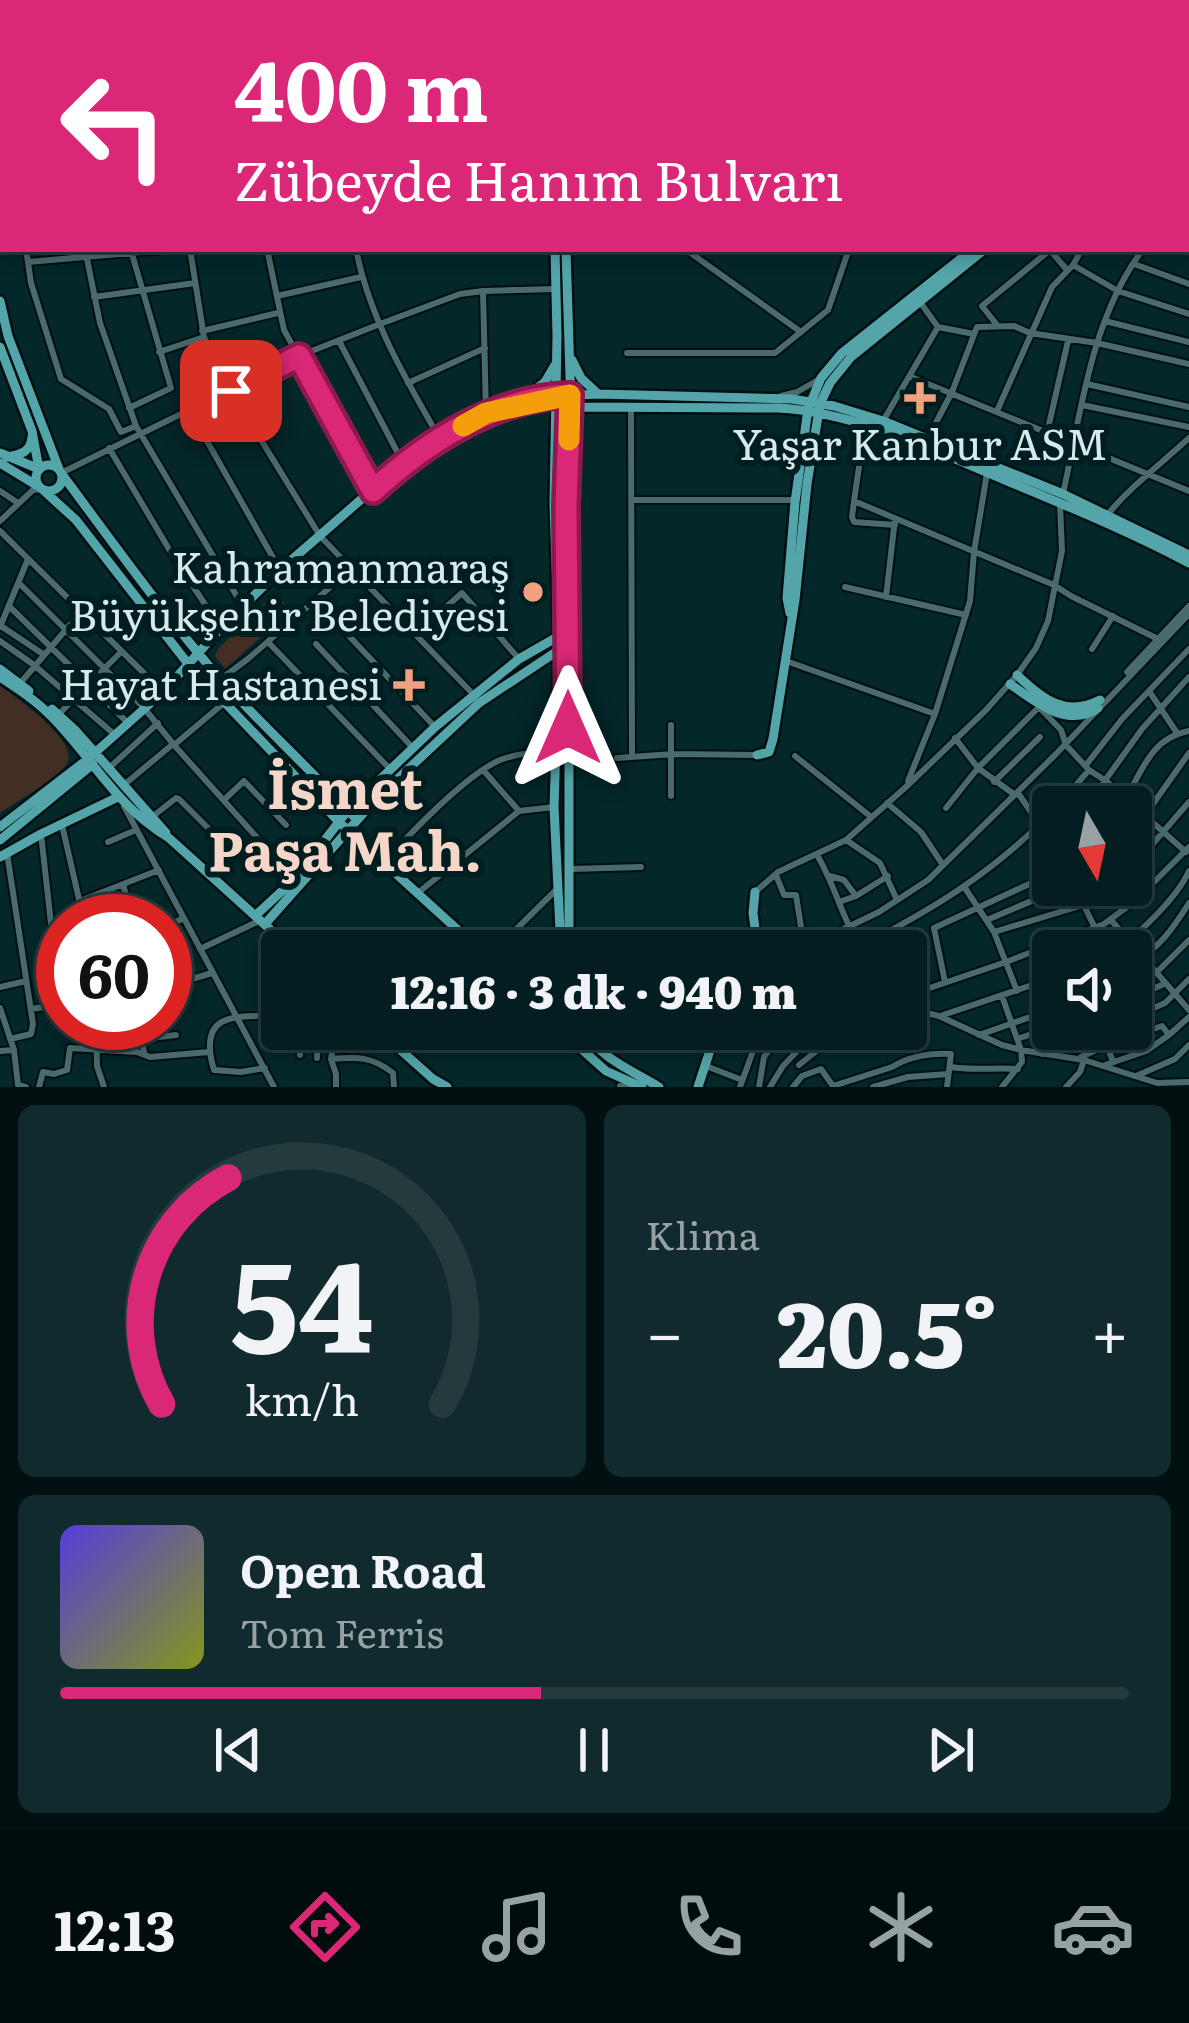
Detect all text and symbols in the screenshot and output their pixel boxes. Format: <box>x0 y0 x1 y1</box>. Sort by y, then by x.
text: 400 m <box>234 23 489 148</box>
icon: left <box>36 48 192 204</box>
text: Zübeyde Hanım Bulvarı <box>234 137 843 218</box>
pin <box>180 340 282 442</box>
icon: arrive <box>198 358 264 424</box>
marker: Yaşar Kanbur ASM <box>904 382 936 414</box>
place label: Yaşar Kanbur ASM <box>732 411 1108 473</box>
place label: Kahramanmaraş Büyükşehir Belediyesi <box>69 534 509 644</box>
marker: Kahramanmaraş Büyükşehir Belediyesi <box>520 579 546 605</box>
place label: Hayat Hastanesi <box>60 651 382 713</box>
position arrow <box>505 665 631 791</box>
marker: Hayat Hastanesi <box>393 669 425 701</box>
district label: İsmet Paşa Mah. <box>208 745 482 888</box>
north arrow <box>1032 786 1152 906</box>
map controls <box>1032 786 1152 1050</box>
speed limit sign: 60 <box>36 894 192 1050</box>
button: sound <box>1032 930 1152 1050</box>
text: 12:16 · 3 dk · 940 m <box>391 956 797 1023</box>
text: Klima <box>646 1204 760 1262</box>
text: 54 <box>230 1206 373 1391</box>
text: 20.5° <box>777 1262 998 1396</box>
text: − <box>646 1280 684 1378</box>
text: + <box>1091 1280 1129 1378</box>
text: km/h <box>245 1366 359 1429</box>
text: Open Road <box>240 1535 486 1602</box>
text: Tom Ferris <box>240 1602 444 1660</box>
icon: previous <box>205 1717 271 1783</box>
icon: pause <box>561 1717 627 1783</box>
icon: next <box>918 1717 984 1783</box>
icon: directions <box>283 1885 367 1969</box>
icon: music <box>475 1885 559 1969</box>
icon: phone <box>667 1885 751 1969</box>
icon: climate <box>859 1885 943 1969</box>
icon: car <box>1051 1885 1135 1969</box>
text: 12:13 <box>54 1887 176 1968</box>

